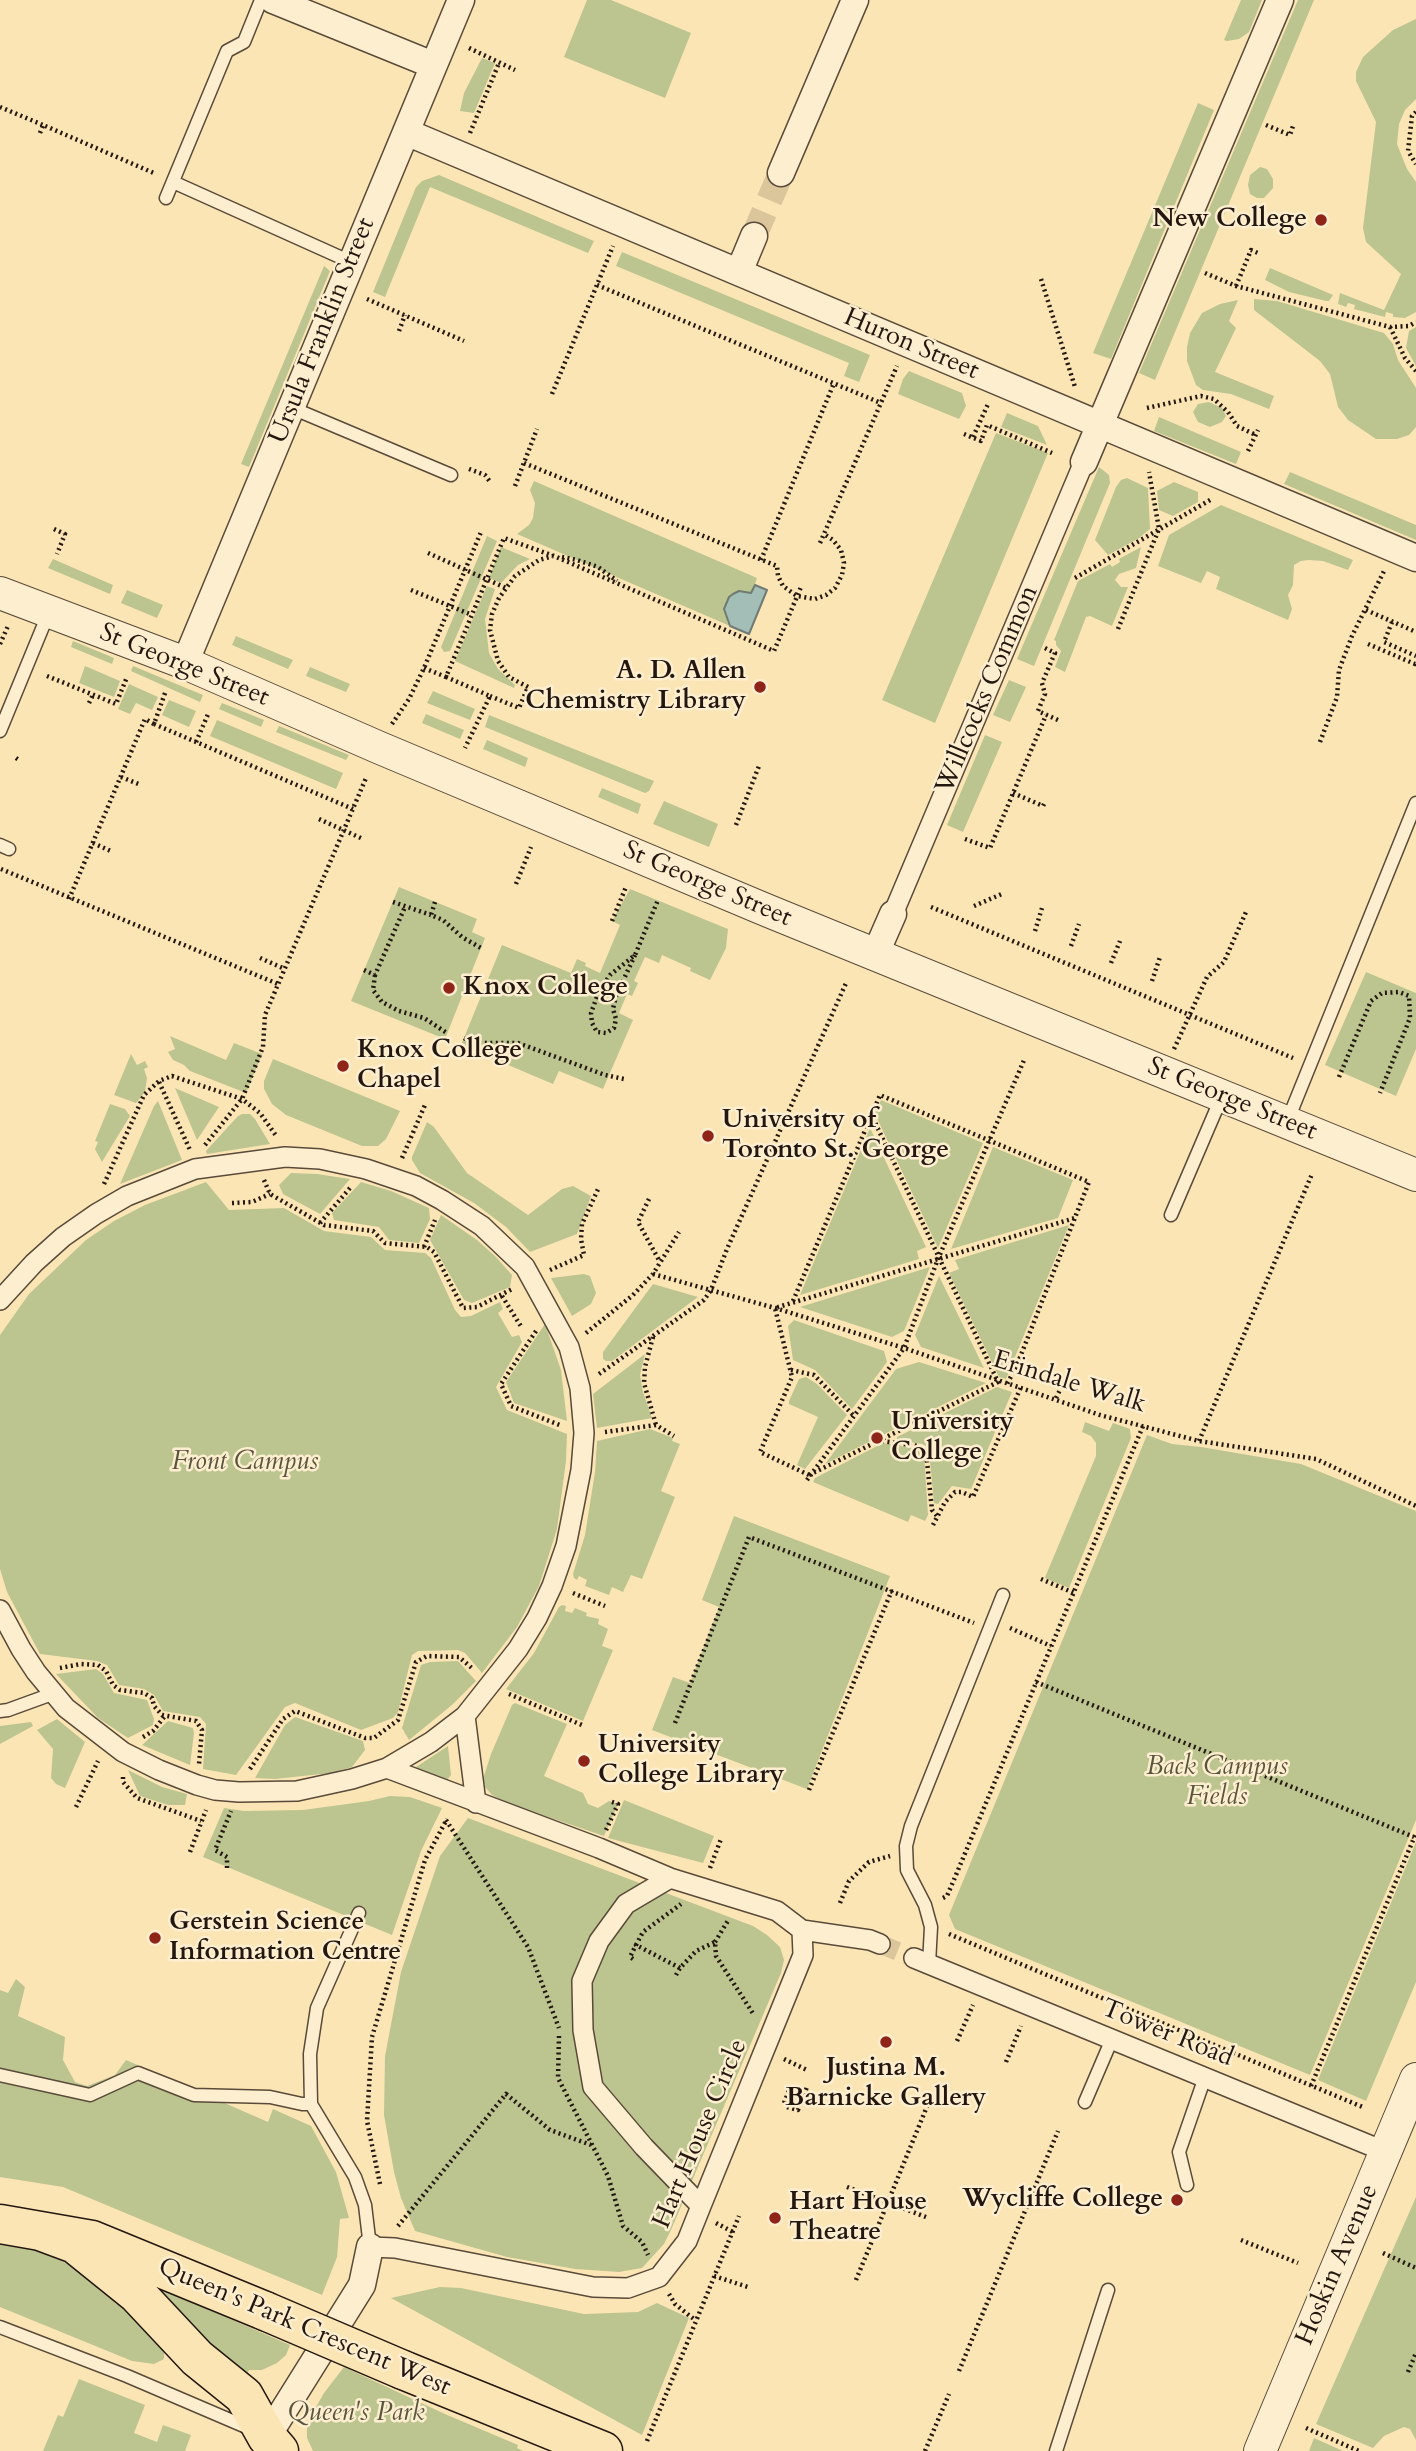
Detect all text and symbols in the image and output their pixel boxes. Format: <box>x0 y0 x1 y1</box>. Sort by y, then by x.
place label: New College <box>1152 204 1307 236</box>
marker: New College <box>1313 212 1329 228</box>
street label: Ursula Franklin Street <box>263 213 383 449</box>
street label: Huron Street <box>839 303 983 387</box>
street label: Willcocks Common <box>930 581 1046 799</box>
street label: St George Street <box>95 618 273 714</box>
place label: A. D. Allen Chemistry Library <box>525 656 746 718</box>
marker: A. D. Allen Chemistry Library <box>752 679 768 695</box>
street label: St George Street <box>618 835 796 935</box>
place label: Knox College <box>463 972 628 1004</box>
marker: Knox College <box>441 980 457 996</box>
place label: Knox College Chapel <box>357 1035 522 1096</box>
street label: St George Street <box>1143 1052 1321 1148</box>
marker: Knox College Chapel <box>335 1058 351 1074</box>
place label: University of Toronto St. George <box>722 1105 949 1166</box>
marker: University of Toronto St. George <box>700 1128 716 1144</box>
street label: Erindale Walk <box>989 1345 1149 1421</box>
place label: University College <box>891 1407 1014 1468</box>
marker: University College <box>869 1430 885 1446</box>
park label: Front Campus <box>172 1447 318 1479</box>
place label: University College Library <box>598 1730 784 1792</box>
park label: Back Campus Fields <box>1146 1752 1288 1814</box>
marker: University College Library <box>576 1753 592 1769</box>
place label: Gerstein Science Information Centre <box>169 1907 401 1968</box>
marker: Gerstein Science Information Centre <box>147 1930 163 1946</box>
street label: Tower Road <box>1097 1993 1237 2075</box>
marker: Justina M. Barnicke Gallery <box>878 2034 894 2050</box>
street label: Hart House Circle <box>647 2035 755 2233</box>
place label: Justina M. Barnicke Gallery <box>786 2053 986 2114</box>
street label: Hoskin Avenue <box>1290 2180 1386 2350</box>
place label: Wycliffe College <box>962 2184 1163 2216</box>
place label: Hart House Theatre <box>789 2187 927 2248</box>
marker: Wycliffe College <box>1169 2192 1185 2208</box>
marker: Hart House Theatre <box>767 2210 783 2226</box>
street label: Queen's Park Crescent West <box>153 2252 455 2404</box>
park label: Queen's Park <box>287 2398 425 2430</box>

